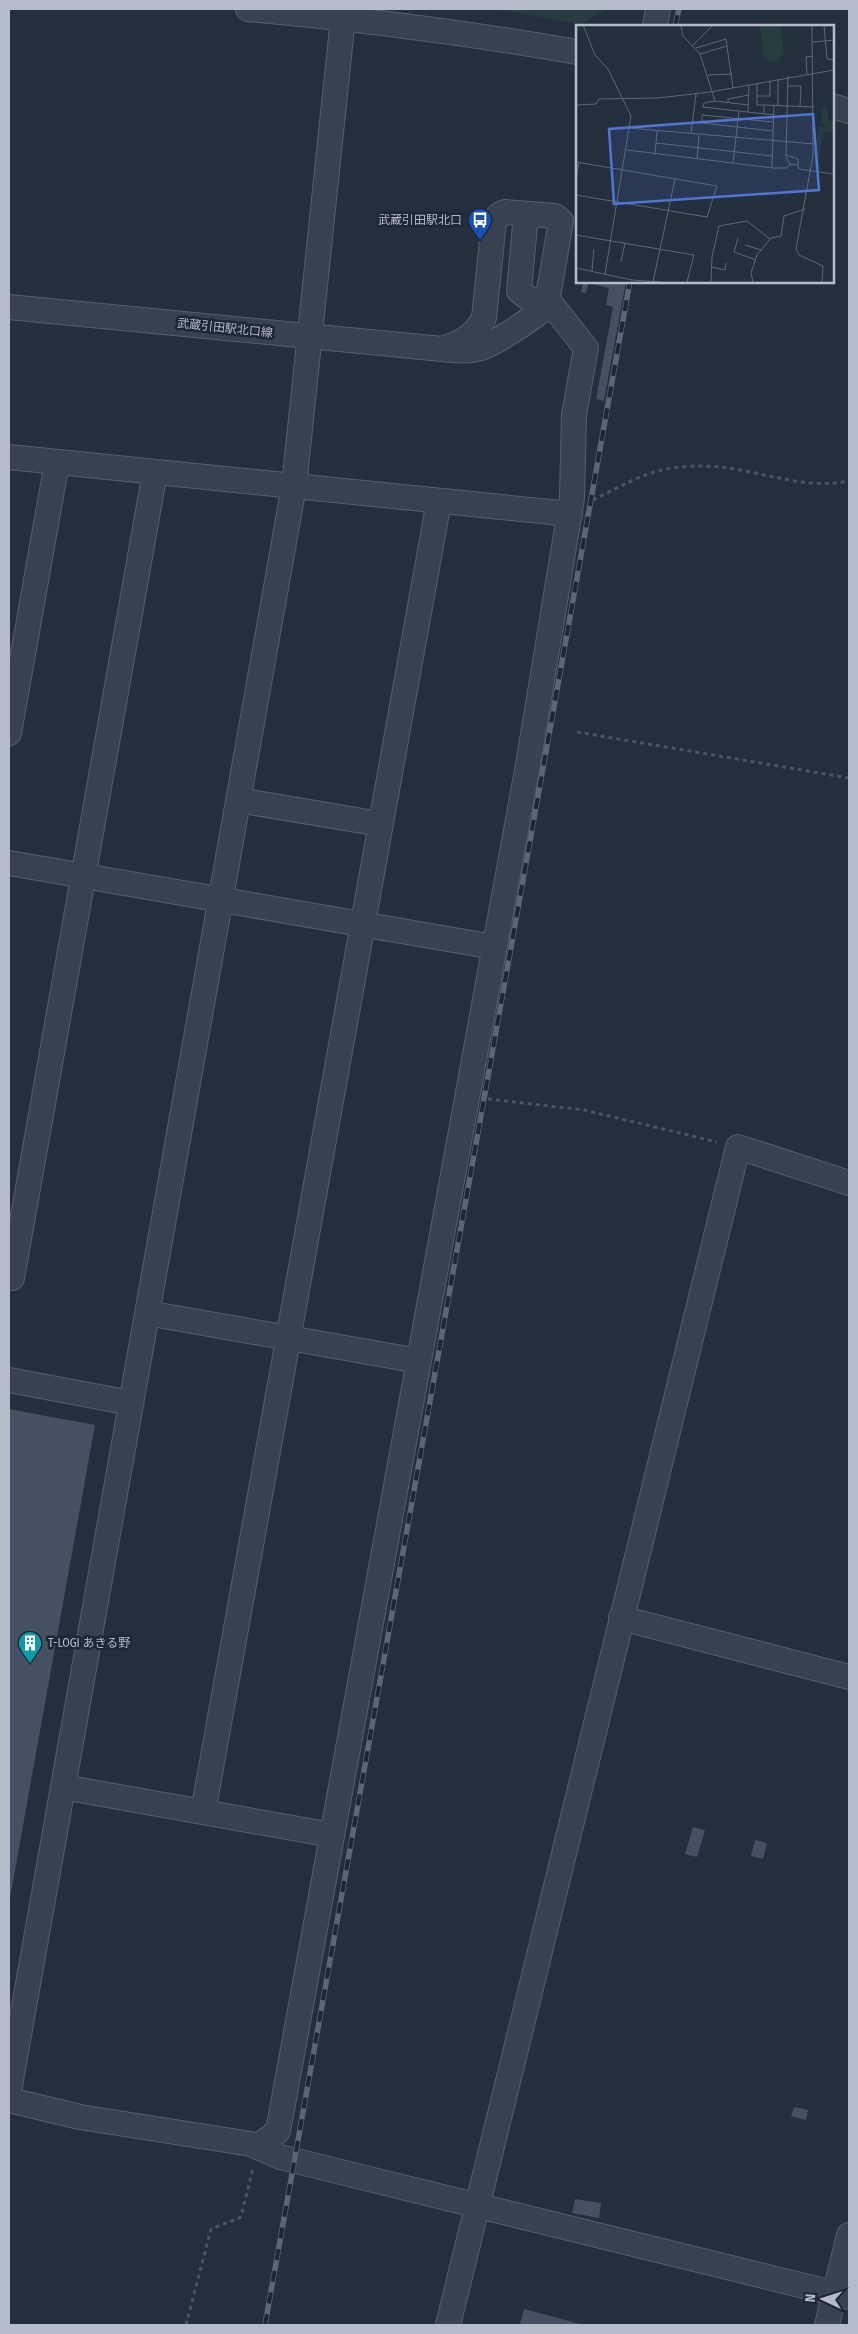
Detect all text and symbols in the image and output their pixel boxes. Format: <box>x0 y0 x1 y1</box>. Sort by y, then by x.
inset map <box>576 25 833 282</box>
bus stop icon: 武蔵引田駅北口 <box>467 207 493 241</box>
place label: 武蔵引田駅北口 <box>378 213 462 227</box>
street label: 武蔵引田駅北口線 <box>177 316 273 340</box>
building icon: T-LOGI あきる野 <box>17 1630 43 1664</box>
place label: T-LOGI あきる野 <box>48 1636 130 1650</box>
north arrow <box>798 2274 848 2324</box>
text: N <box>802 2293 819 2303</box>

